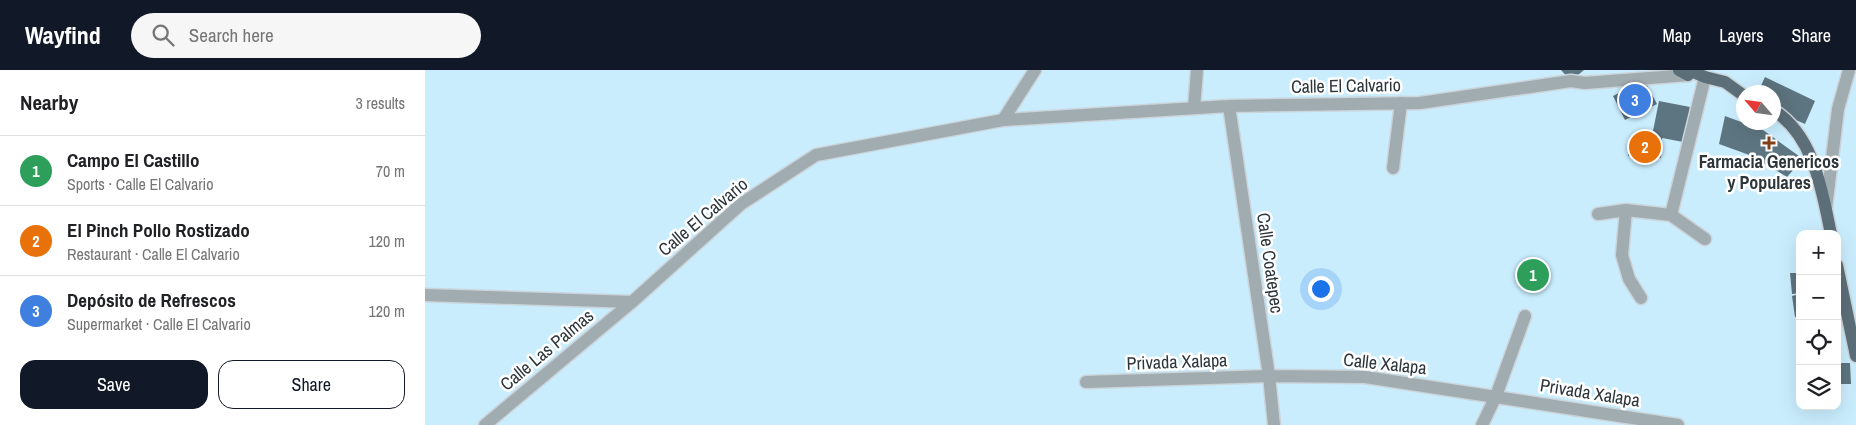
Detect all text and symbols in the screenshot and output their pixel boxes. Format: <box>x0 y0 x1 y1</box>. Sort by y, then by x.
search box <box>131 13 481 58</box>
text: Wayfind <box>25 19 101 51</box>
icon: search <box>149 21 177 49</box>
text: Search here <box>189 22 274 48</box>
text: Map <box>1663 23 1691 48</box>
text: Layers <box>1719 23 1764 48</box>
text: Share <box>1792 23 1831 48</box>
street label: Calle El Calvario <box>1291 72 1401 99</box>
pin: 3 <box>1619 81 1651 119</box>
north arrow <box>1736 85 1781 130</box>
text: Nearby <box>20 88 78 117</box>
text: 3 results <box>355 92 405 114</box>
pin: 2 <box>1629 128 1661 166</box>
marker: Farmacia Genericos y Populares <box>1763 137 1775 149</box>
text: Campo El Castillo <box>67 147 199 173</box>
place label: Farmacia Genericos y Populares <box>1699 149 1839 195</box>
text: 1 <box>32 160 40 182</box>
text: 70 m <box>376 160 405 182</box>
street label: Calle El Calvario <box>653 172 753 262</box>
text: Sports · Calle El Calvario <box>67 173 214 195</box>
street label: Calle Coatepec <box>1251 211 1290 315</box>
text: El Pinch Pollo Rostizado <box>67 217 250 243</box>
text: 2 <box>32 230 40 252</box>
text: 120 m <box>369 230 405 252</box>
map controls <box>1796 230 1841 410</box>
button: + <box>1796 230 1841 275</box>
text: Restaurant · Calle El Calvario <box>67 243 240 265</box>
pin: 1 <box>1517 256 1549 294</box>
button: − <box>1796 275 1841 320</box>
your location <box>1308 276 1334 302</box>
text: Depósito de Refrescos <box>67 287 236 313</box>
text: 3 <box>32 300 40 322</box>
text: 120 m <box>369 300 405 322</box>
street label: Calle Las Palmas <box>495 303 599 396</box>
text: Supermarket · Calle El Calvario <box>67 313 251 335</box>
button: locate <box>1796 320 1841 365</box>
street label: Privada Xalapa <box>1126 347 1228 376</box>
street label: Calle Xalapa <box>1342 347 1428 380</box>
button: Save <box>20 360 208 409</box>
button: Share <box>218 360 405 409</box>
button: layers <box>1796 365 1841 410</box>
street label: Privada Xalapa <box>1538 372 1642 413</box>

